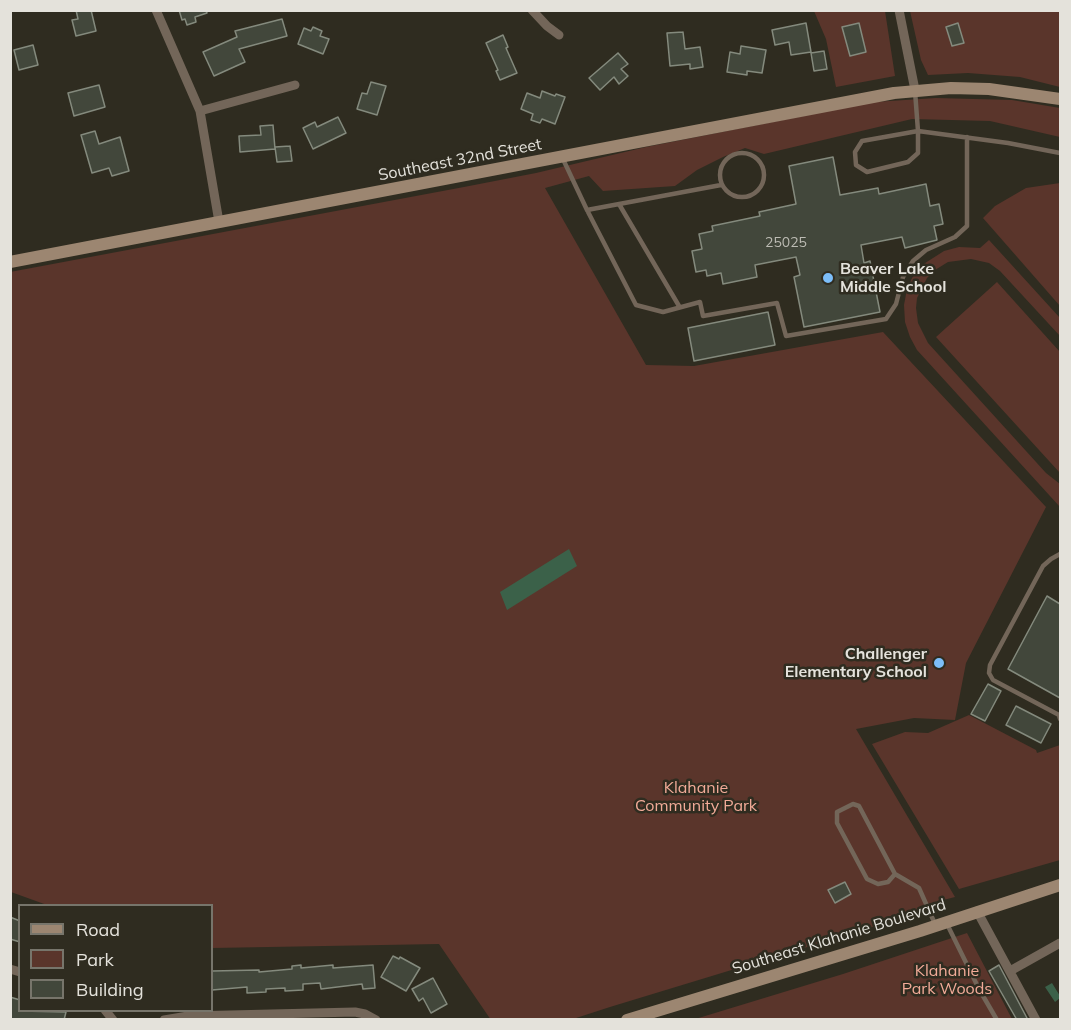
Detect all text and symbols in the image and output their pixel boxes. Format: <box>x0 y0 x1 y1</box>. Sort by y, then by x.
street label: Southeast 32nd Street <box>377 135 543 185</box>
house number: 25025 <box>765 235 807 251</box>
place label: Beaver Lake Middle School <box>840 259 946 297</box>
marker: Beaver Lake Middle School <box>821 271 835 285</box>
place label: Challenger Elementary School <box>785 644 927 682</box>
marker: Challenger Elementary School <box>932 656 946 670</box>
park label: Klahanie Community Park <box>635 778 757 816</box>
street label: Southeast Klahanie Boulevard <box>730 895 948 979</box>
legend <box>18 904 213 1012</box>
text: Road <box>76 918 120 941</box>
text: Park <box>76 948 114 971</box>
park label: Klahanie Park Woods <box>902 961 992 999</box>
text: Building <box>76 978 144 1001</box>

